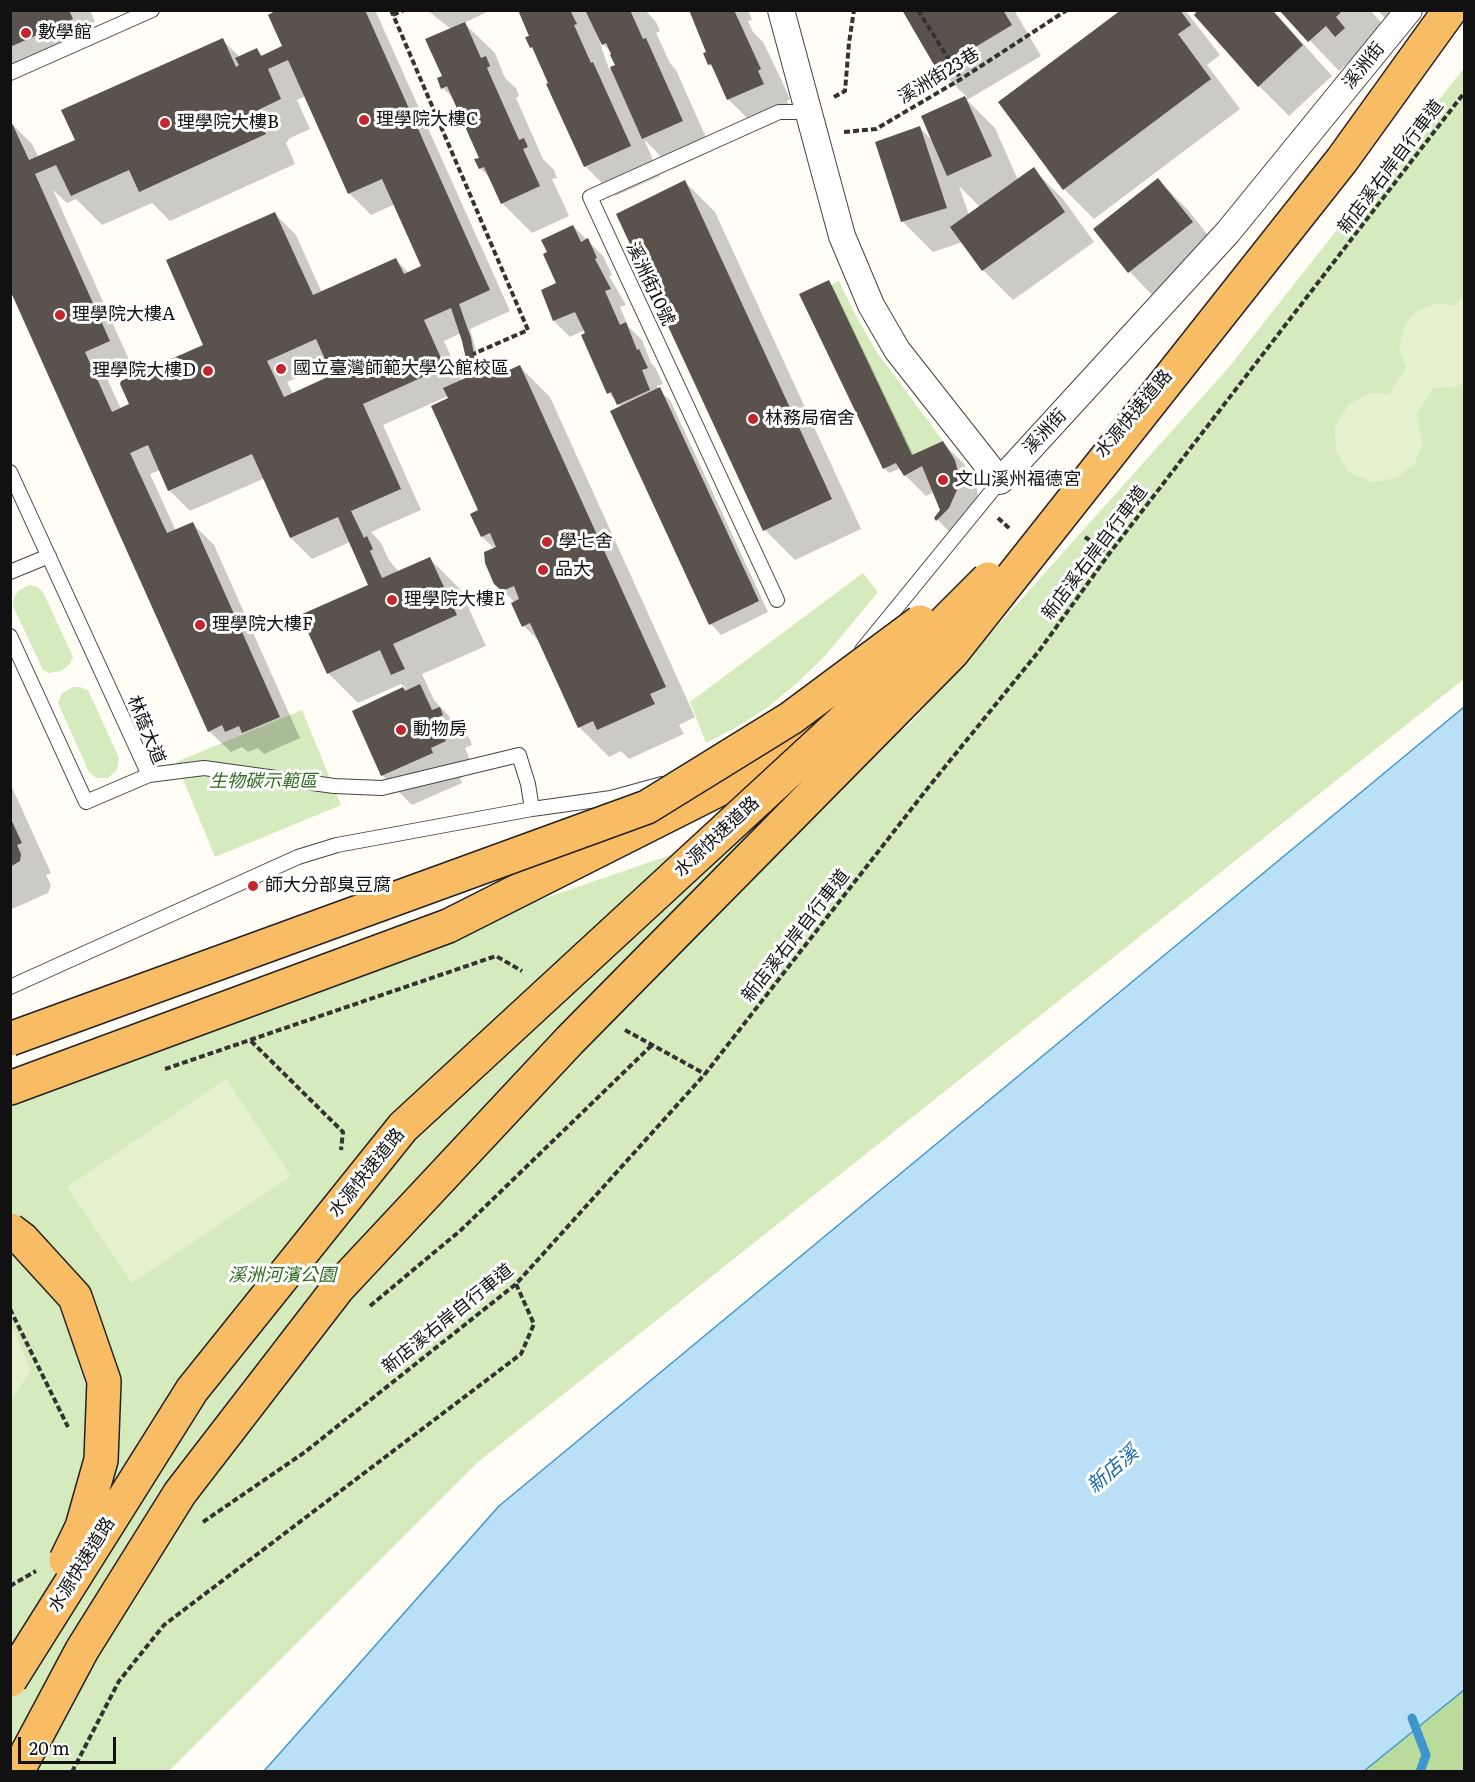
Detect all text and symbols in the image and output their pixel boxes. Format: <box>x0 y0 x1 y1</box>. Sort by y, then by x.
place label: 數學館 <box>38 22 92 44</box>
marker: 數學館 <box>19 26 33 40</box>
street label: 溪洲街 <box>1339 38 1389 94</box>
street label: 溪洲街23巷 <box>894 43 984 109</box>
street label: 新店溪右岸自行車道 <box>1334 96 1448 238</box>
place label: 理學院大樓C <box>376 109 479 131</box>
place label: 理學院大樓B <box>177 112 279 134</box>
marker: 理學院大樓C <box>357 113 371 127</box>
marker: 理學院大樓B <box>158 116 172 130</box>
street label: 溪洲街10號 <box>621 239 679 329</box>
place label: 理學院大樓A <box>72 304 175 326</box>
marker: 理學院大樓A <box>53 308 67 322</box>
place label: 國立臺灣師範大學公館校區 <box>293 358 509 380</box>
place label: 理學院大樓D <box>92 360 196 382</box>
marker: 國立臺灣師範大學公館校區 <box>274 362 288 376</box>
marker: 理學院大樓D <box>201 364 215 378</box>
street label: 水源快速道路 <box>1091 366 1177 462</box>
street label: 溪洲街 <box>1019 405 1071 459</box>
place label: 林務局宿舍 <box>765 408 855 430</box>
marker: 林務局宿舍 <box>746 412 760 426</box>
place label: 文山溪州福德宮 <box>955 469 1081 491</box>
marker: 文山溪州福德宮 <box>936 473 950 487</box>
street label: 新店溪右岸自行車道 <box>1038 482 1152 624</box>
place label: 學七舍 <box>559 531 613 553</box>
marker: 學七舍 <box>540 535 554 549</box>
place label: 品大 <box>555 559 591 581</box>
marker: 品大 <box>536 563 550 577</box>
place label: 理學院大樓E <box>404 589 505 611</box>
marker: 理學院大樓E <box>385 593 399 607</box>
place label: 理學院大樓F <box>212 614 313 636</box>
marker: 理學院大樓F <box>193 618 207 632</box>
street label: 林蔭大道 <box>123 693 169 767</box>
place label: 動物房 <box>413 719 467 741</box>
marker: 動物房 <box>394 723 408 737</box>
park label: 生物碳示範區 <box>209 771 317 793</box>
street label: 水源快速道路 <box>670 792 764 882</box>
street label: 新店溪右岸自行車道 <box>738 866 854 1006</box>
place label: 師大分部臭豆腐 <box>265 875 391 897</box>
marker: 師大分部臭豆腐 <box>246 879 260 893</box>
street label: 水源快速道路 <box>325 1124 409 1222</box>
street label: 新店溪右岸自行車道 <box>378 1260 518 1378</box>
park label: 溪洲河濱公園 <box>228 1265 336 1287</box>
water label: 新店溪 <box>1082 1441 1144 1499</box>
street label: 水源快速道路 <box>44 1513 120 1617</box>
scale bar <box>21 1725 118 1763</box>
text: 20 m <box>29 1734 70 1761</box>

